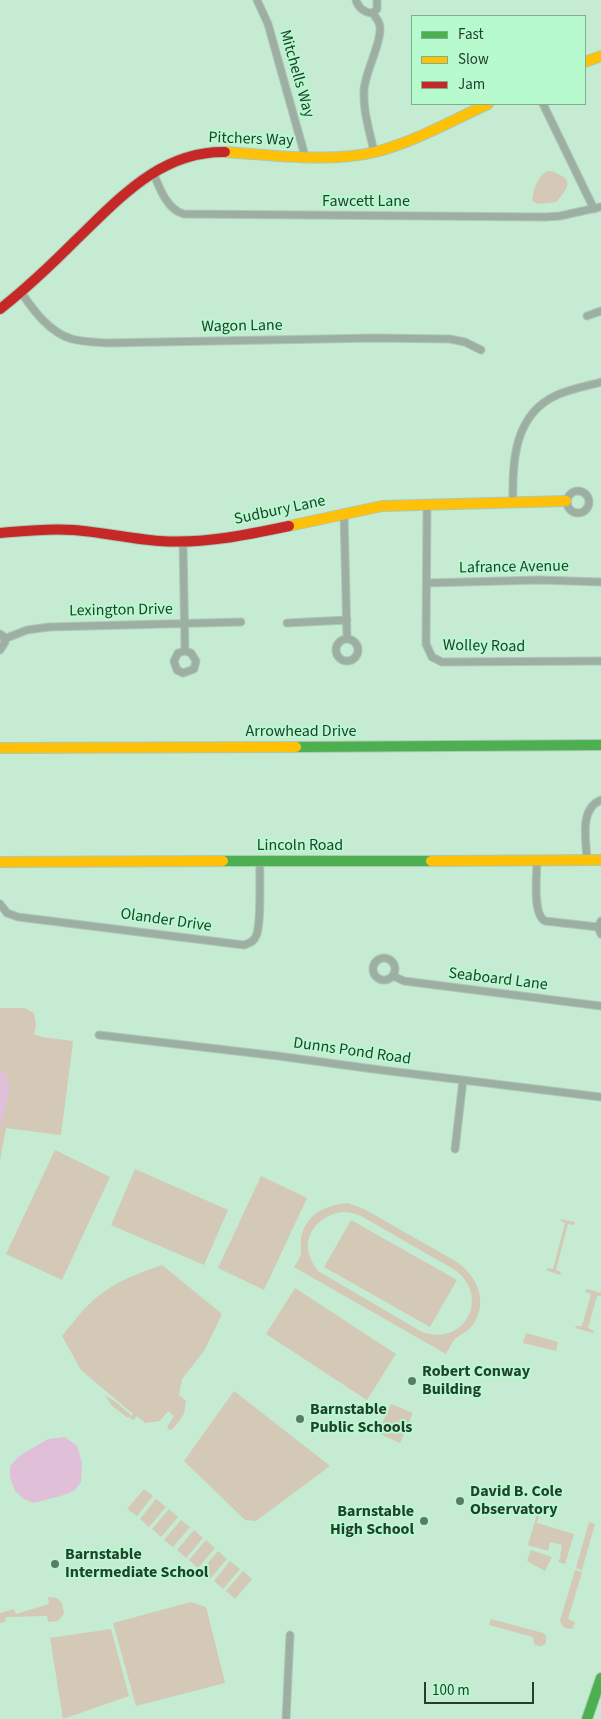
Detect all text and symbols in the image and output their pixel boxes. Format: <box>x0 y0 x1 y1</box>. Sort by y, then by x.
legend <box>411 15 586 105</box>
text: Fast <box>458 24 484 45</box>
street label: Mitchells Way <box>274 28 318 120</box>
text: Slow <box>458 49 489 70</box>
text: Jam <box>458 74 485 95</box>
street label: Pitchers Way <box>208 129 294 151</box>
street label: Fawcett Lane <box>322 192 410 212</box>
street label: Wagon Lane <box>201 317 283 337</box>
street label: Sudbury Lane <box>233 492 327 530</box>
street label: Lafrance Avenue <box>459 557 569 579</box>
street label: Lexington Drive <box>69 600 173 622</box>
street label: Wolley Road <box>443 637 525 657</box>
street label: Arrowhead Drive <box>246 722 356 742</box>
street label: Lincoln Road <box>257 836 343 856</box>
street label: Olander Drive <box>119 905 213 937</box>
street label: Seaboard Lane <box>447 964 549 996</box>
street label: Dunns Pond Road <box>292 1034 412 1070</box>
place label: Robert Conway Building <box>422 1362 530 1400</box>
marker: Robert Conway Building <box>406 1375 418 1387</box>
place label: Barnstable Public Schools <box>310 1400 412 1438</box>
marker: Barnstable Public Schools <box>294 1413 306 1425</box>
place label: David B. Cole Observatory <box>470 1482 562 1520</box>
marker: David B. Cole Observatory <box>454 1495 466 1507</box>
place label: Barnstable High School <box>330 1502 414 1540</box>
marker: Barnstable High School <box>418 1515 430 1527</box>
place label: Barnstable Intermediate School <box>65 1545 208 1583</box>
marker: Barnstable Intermediate School <box>49 1558 61 1570</box>
scale bar <box>426 1672 536 1704</box>
text: 100 m <box>432 1680 470 1701</box>

